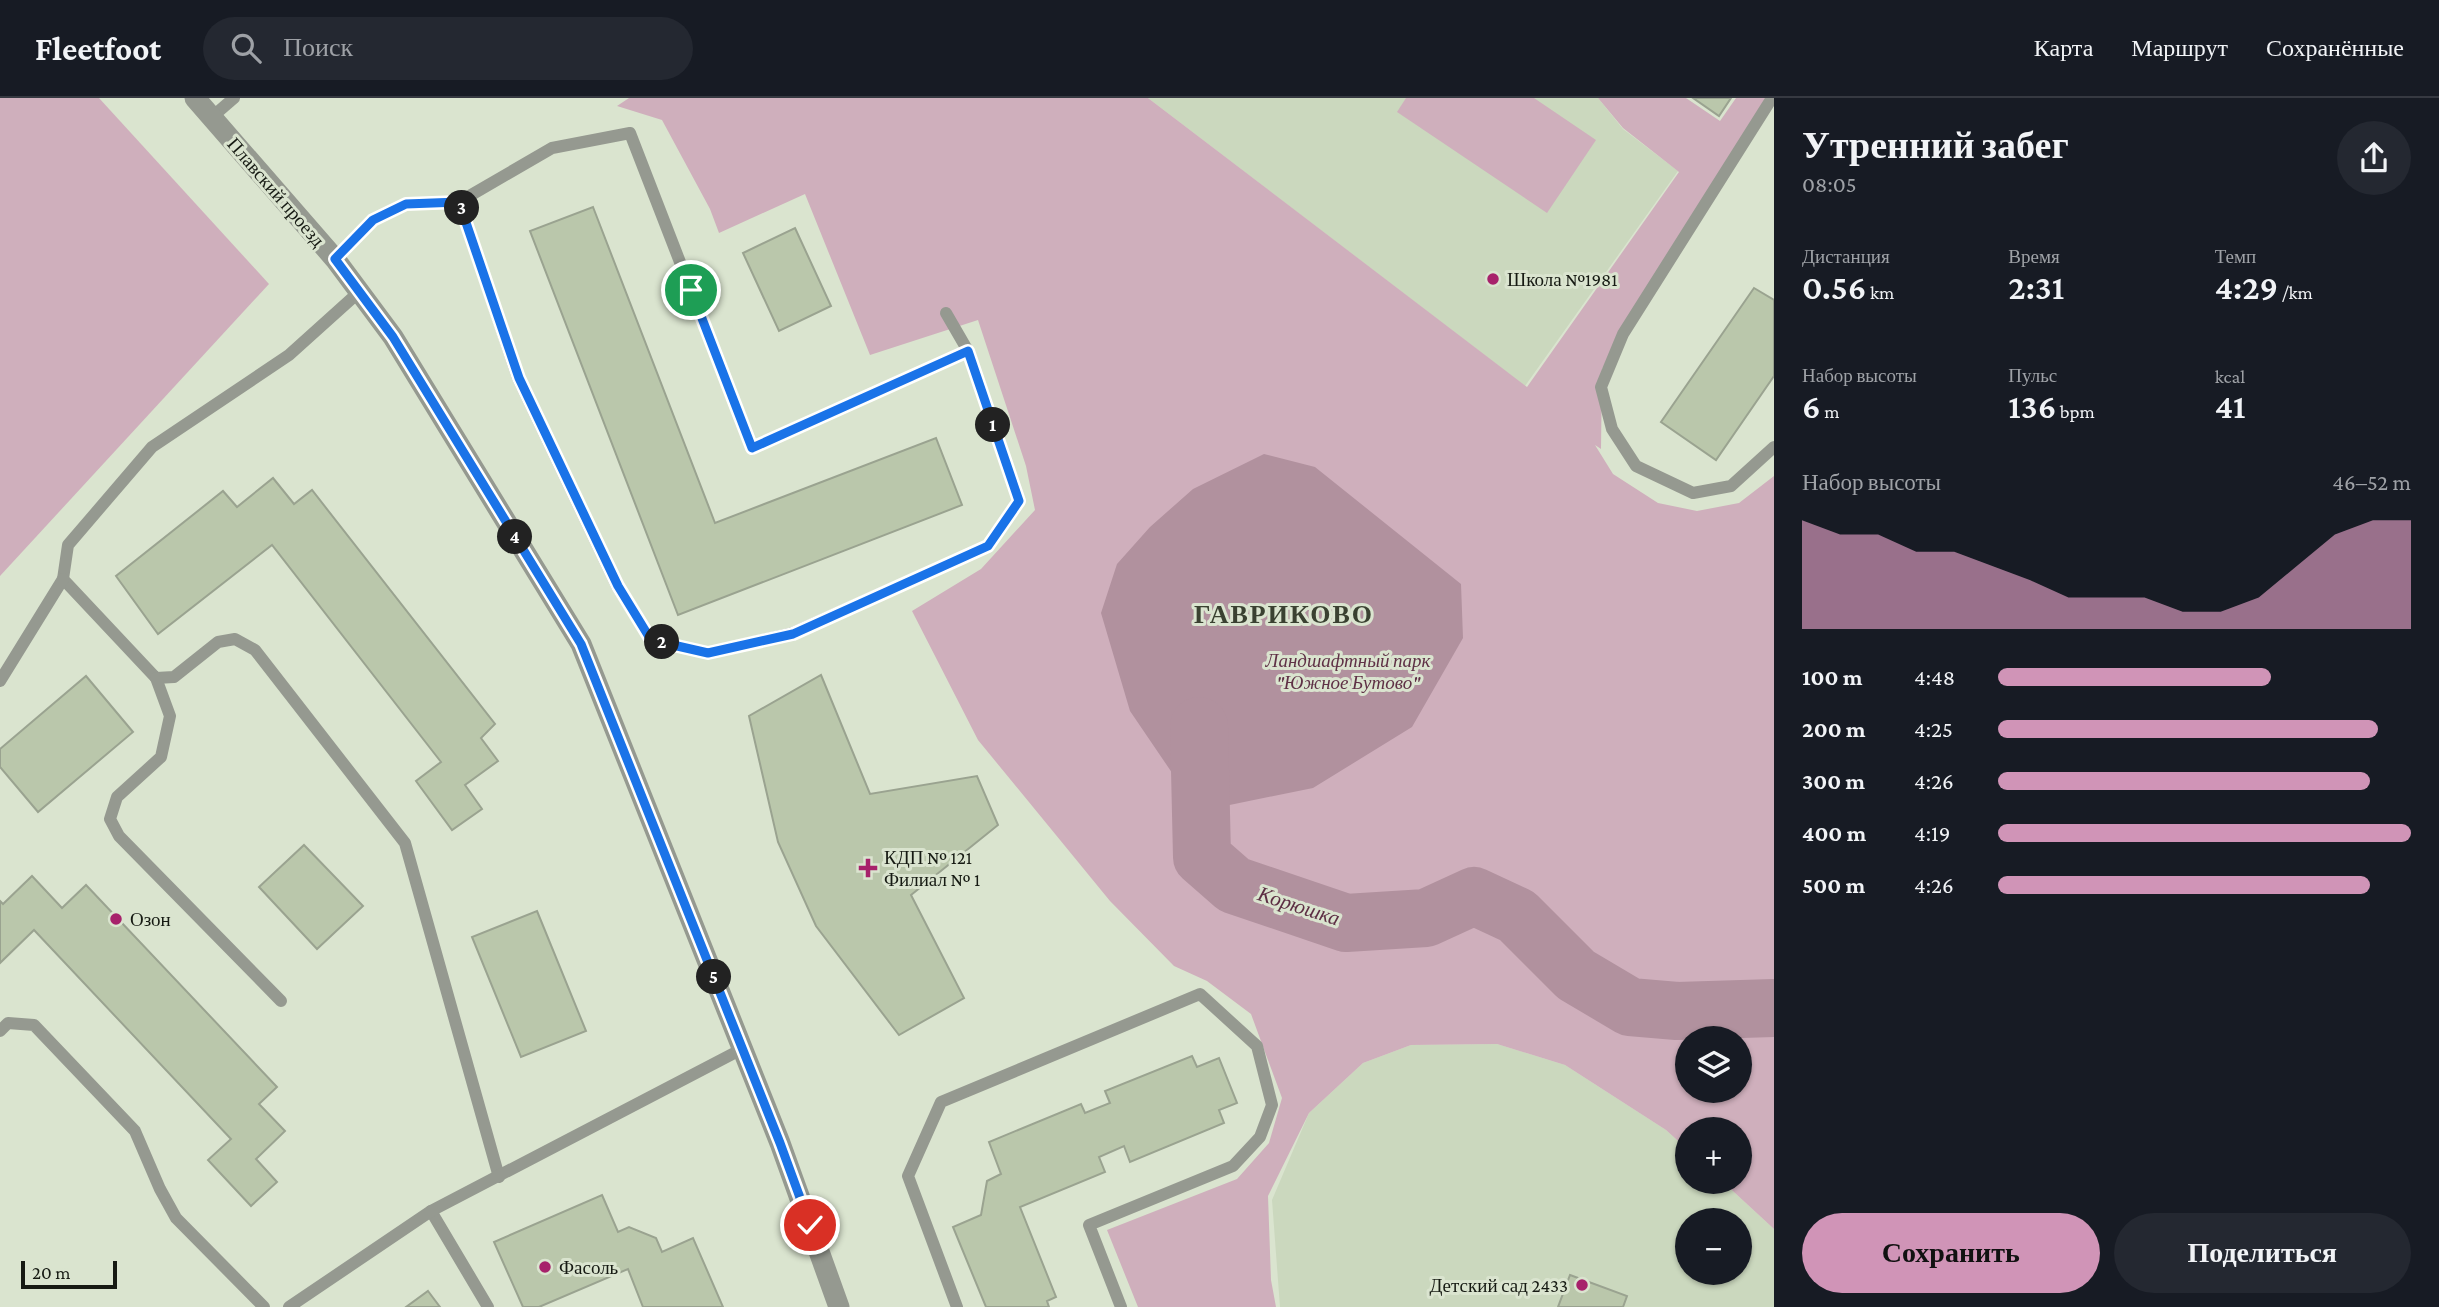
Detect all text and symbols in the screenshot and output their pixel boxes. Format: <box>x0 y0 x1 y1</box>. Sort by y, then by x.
search box <box>203 17 693 80</box>
icon: search <box>227 29 265 67</box>
text: Fleetfoot <box>35 30 161 67</box>
text: Поиск <box>283 33 353 62</box>
text: Карта <box>2034 34 2093 61</box>
text: Маршрут <box>2131 34 2228 61</box>
text: Сохранённые <box>2266 34 2404 61</box>
button: share <box>2337 121 2411 195</box>
text: Утренний забег <box>1802 124 2069 166</box>
street label: Плавский проезд <box>223 133 329 251</box>
text: 08:05 <box>1802 171 1857 197</box>
pin: 3 <box>444 190 480 226</box>
text: 3 <box>457 197 466 218</box>
text: Дистанция <box>1802 246 1890 267</box>
text: Время <box>2008 246 2060 267</box>
text: Темп <box>2215 246 2256 267</box>
pin <box>661 260 721 320</box>
text: 0.56 <box>1802 268 1866 307</box>
text: 2:31 <box>2008 268 2064 307</box>
text: 4:29 <box>2215 268 2278 307</box>
place label: Школа №1981 <box>1507 269 1618 290</box>
icon: arrive <box>672 271 710 309</box>
marker: Школа №1981 <box>1485 271 1501 287</box>
text: km <box>1866 282 1894 303</box>
text: /km <box>2278 282 2313 303</box>
text: Набор высоты <box>1802 365 1917 386</box>
text: Пульс <box>2008 365 2057 386</box>
text: kcal <box>2215 366 2245 387</box>
text: 6 <box>1802 387 1821 426</box>
text: 136 <box>2008 387 2056 426</box>
text: 41 <box>2215 387 2246 426</box>
text: m <box>1821 401 1839 422</box>
text: bpm <box>2056 401 2095 422</box>
pin: 1 <box>976 408 1010 442</box>
text: 1 <box>989 414 996 435</box>
text: Набор высоты <box>1802 469 1941 495</box>
text: 46–52 m <box>2332 469 2411 495</box>
pin: 4 <box>498 520 532 555</box>
text: 4 <box>509 526 520 547</box>
district label: ГАВРИКОВО <box>1194 600 1374 629</box>
pin: 2 <box>644 624 680 660</box>
text: 2 <box>657 631 666 652</box>
park label: Ландшафтный парк "Южное Бутово" <box>1265 650 1432 693</box>
text: 100 m <box>1802 664 1862 690</box>
text: 4:48 <box>1914 664 1955 690</box>
text: 200 m <box>1802 716 1866 742</box>
text: 4:25 <box>1914 716 1953 742</box>
text: 300 m <box>1802 768 1865 794</box>
text: 4:26 <box>1914 768 1954 794</box>
text: 400 m <box>1802 820 1866 846</box>
text: 4:19 <box>1914 820 1950 846</box>
place label: КДП № 121 Филиал № 1 <box>884 847 980 890</box>
marker: КДП № 121 Филиал № 1 <box>858 858 878 878</box>
text: 500 m <box>1802 872 1865 898</box>
text: 4:26 <box>1914 872 1954 898</box>
water label: Корюшка <box>1254 881 1343 930</box>
place label: Озон <box>130 909 171 930</box>
marker: Озон <box>108 911 124 927</box>
pin: 5 <box>696 960 732 994</box>
text: 5 <box>709 966 718 987</box>
map controls <box>1675 1026 1752 1285</box>
button: layers <box>1675 1026 1752 1103</box>
button: + <box>1675 1117 1752 1194</box>
pin <box>780 1195 840 1255</box>
icon: check <box>791 1206 829 1244</box>
button: − <box>1675 1208 1752 1285</box>
button: Сохранить <box>1802 1213 2100 1293</box>
button: Поделиться <box>2114 1213 2411 1293</box>
place label: Фасоль <box>559 1257 619 1278</box>
scale bar <box>21 1258 117 1290</box>
marker: Фасоль <box>537 1259 553 1275</box>
text: 20 m <box>32 1262 71 1283</box>
place label: Детский сад 2433 <box>1429 1275 1568 1296</box>
marker: Детский сад 2433 <box>1574 1277 1590 1293</box>

